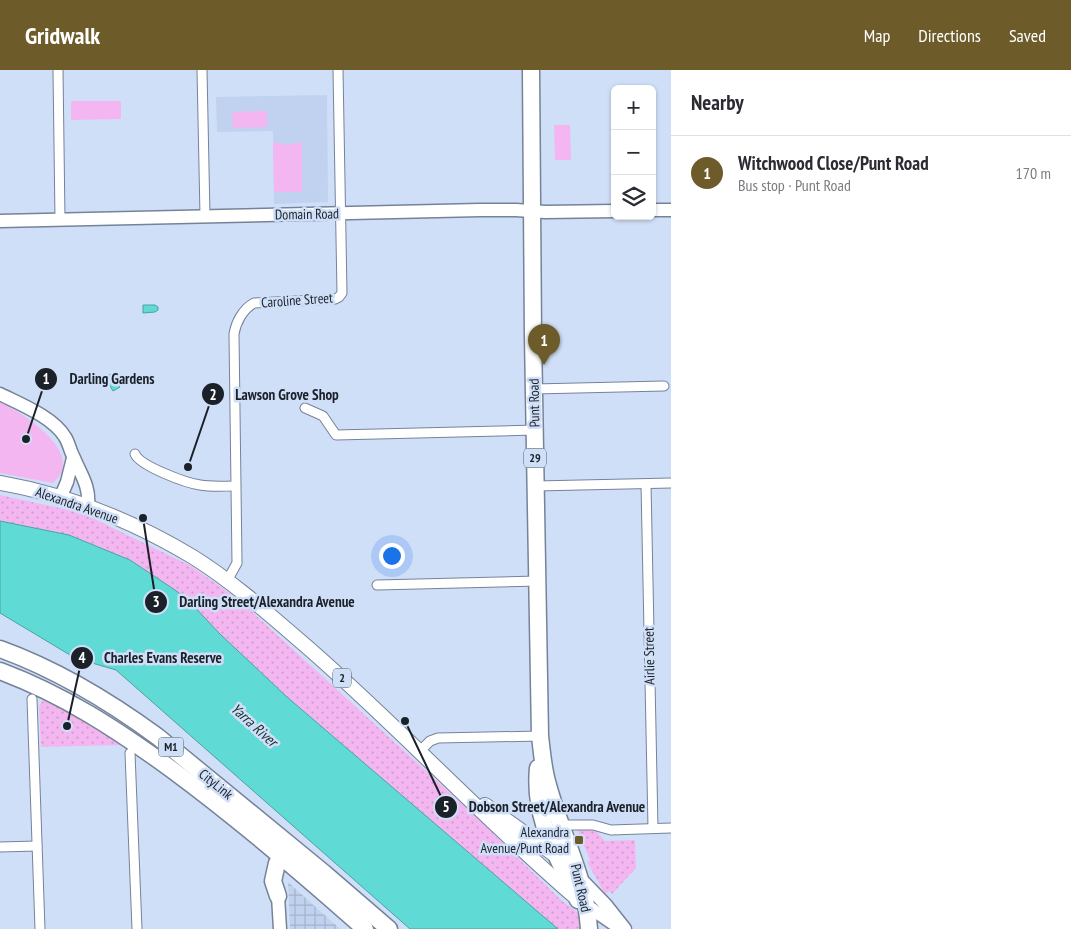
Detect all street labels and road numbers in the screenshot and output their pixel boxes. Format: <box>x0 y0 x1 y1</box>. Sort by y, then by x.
street label: Domain Road <box>275 204 339 224</box>
street label: Caroline Street <box>261 289 334 311</box>
street label: Punt Road <box>525 378 543 428</box>
road number: 29 <box>524 448 546 468</box>
street label: Alexandra Avenue <box>33 482 121 528</box>
street label: Airlie Street <box>639 627 659 685</box>
road number: 2 <box>333 668 351 688</box>
road number: M1 <box>158 738 184 756</box>
street label: CityLink <box>195 765 237 804</box>
street label: Punt Road <box>567 862 595 914</box>

